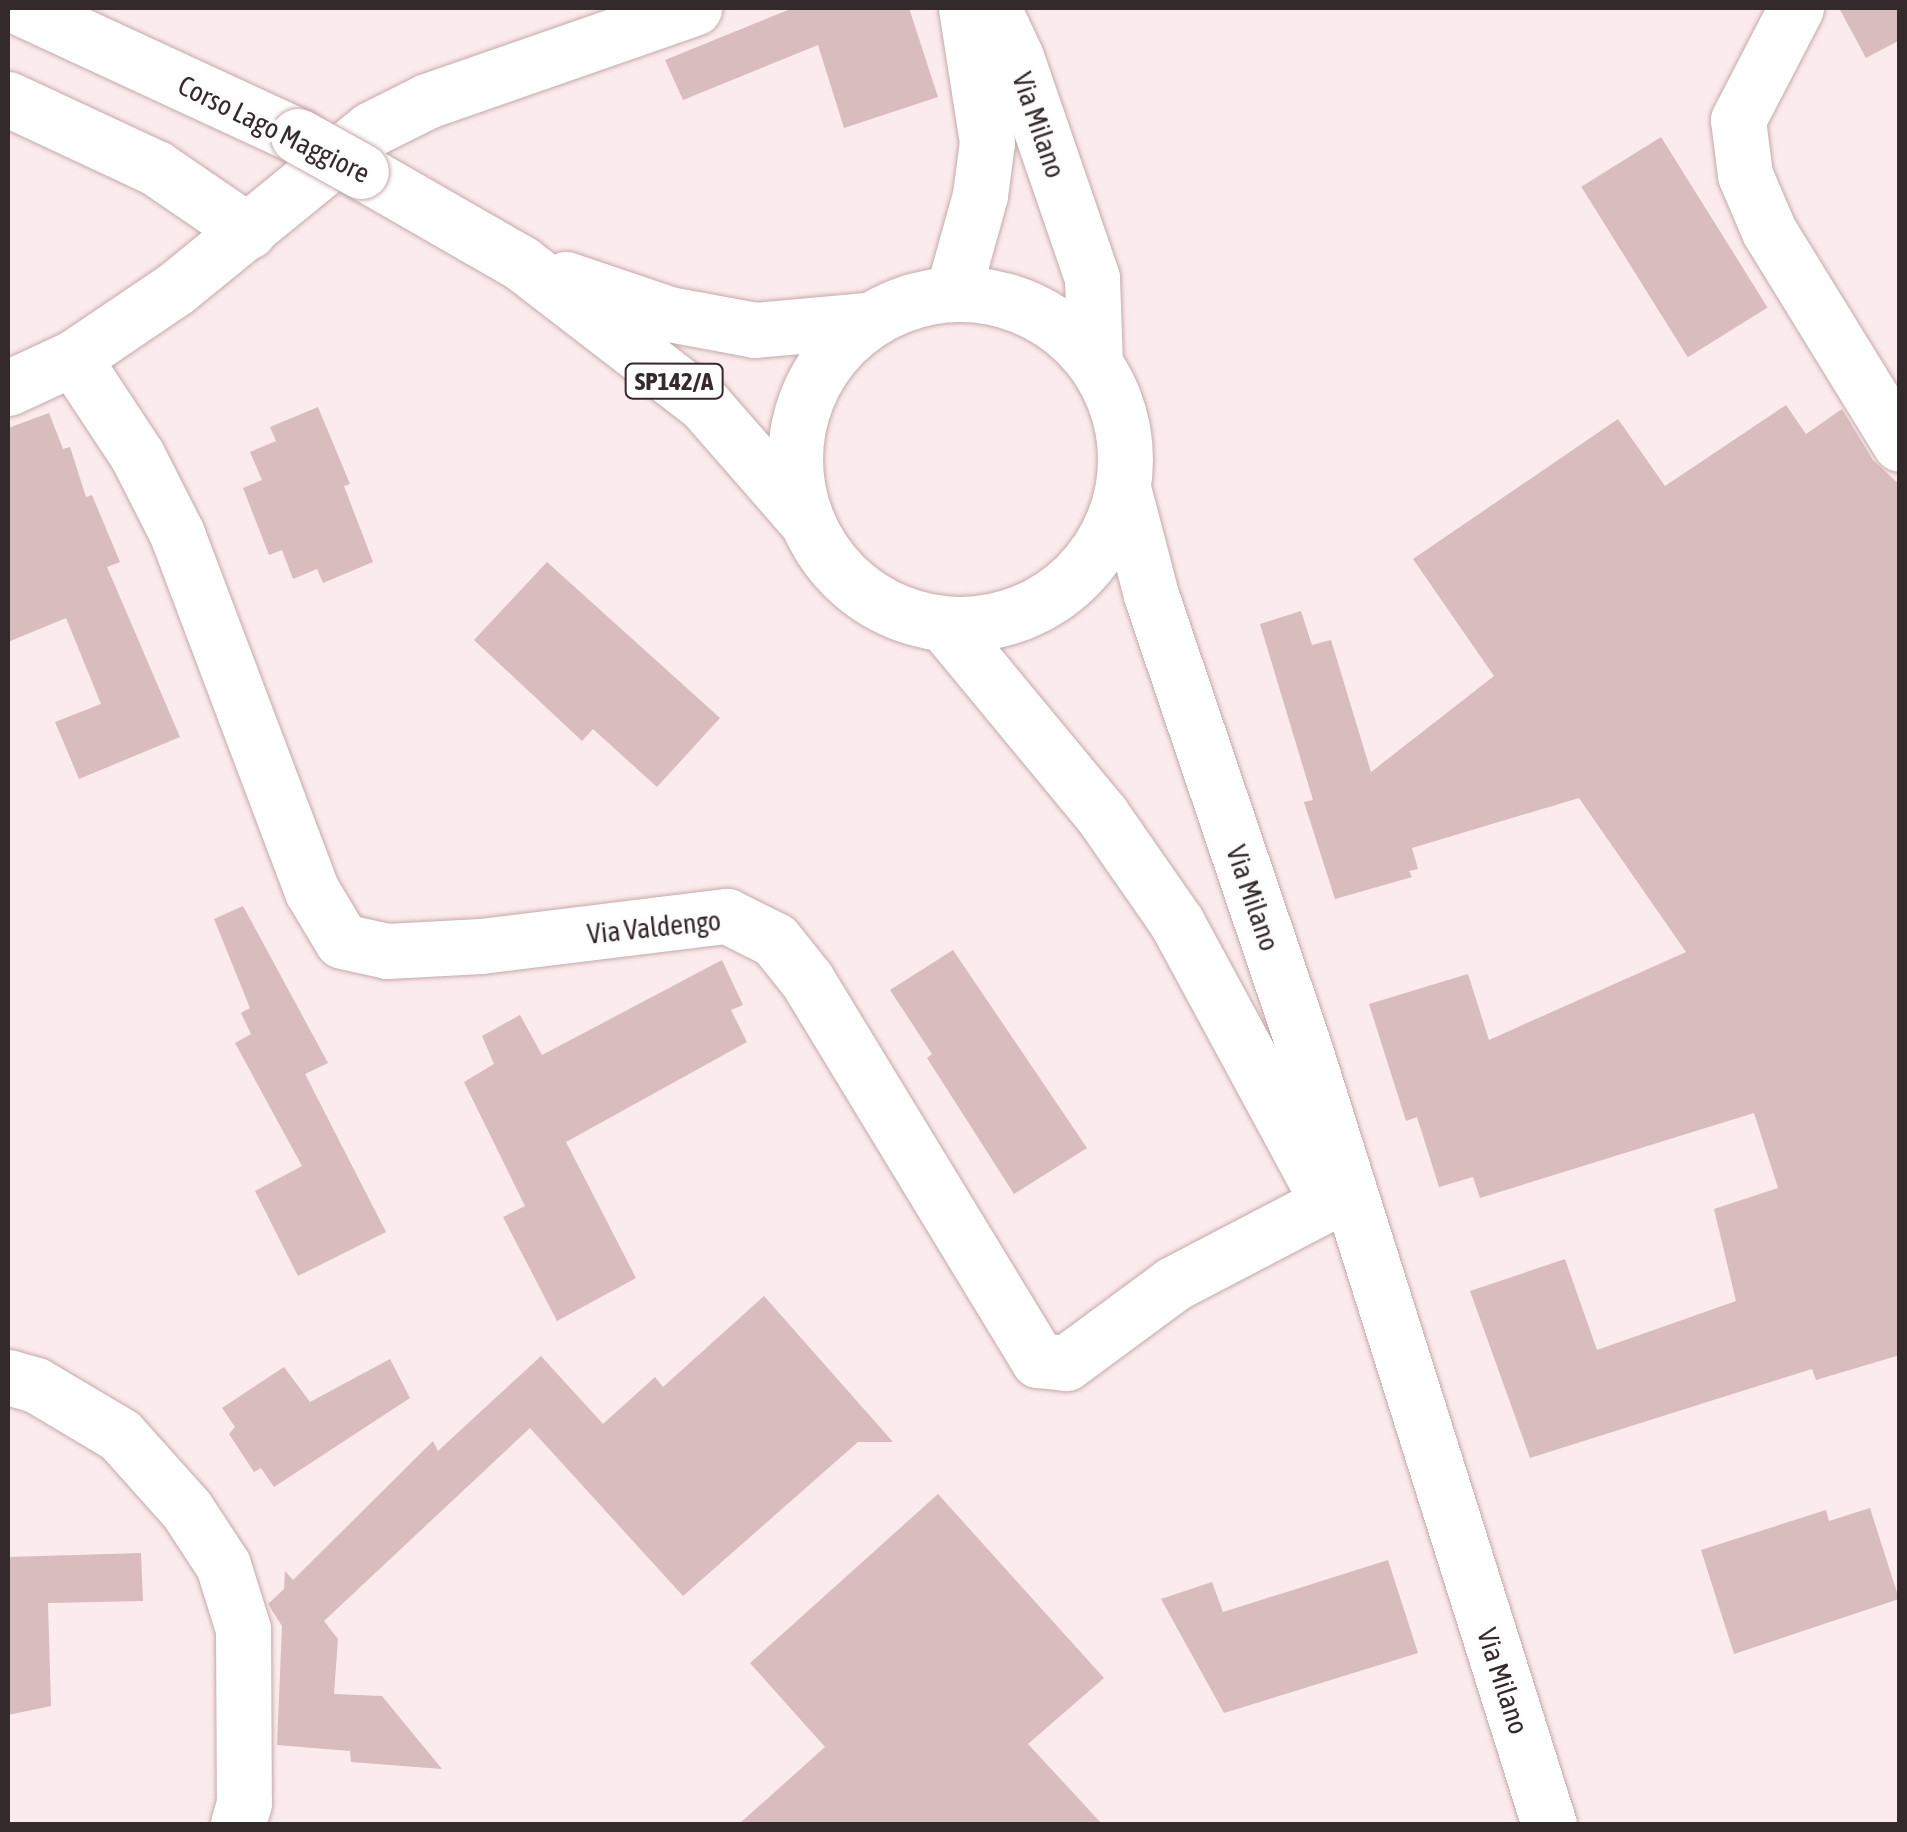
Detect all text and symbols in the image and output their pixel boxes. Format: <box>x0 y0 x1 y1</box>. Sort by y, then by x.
street label: Corso Lago Maggiore <box>173 68 375 190</box>
street label: Via Milano <box>1005 68 1073 182</box>
road number: SP142/A <box>624 361 724 401</box>
street label: Via Milano <box>1219 841 1287 955</box>
street label: Via Valdengo <box>585 903 723 951</box>
street label: Via Milano <box>1470 1624 1536 1738</box>

